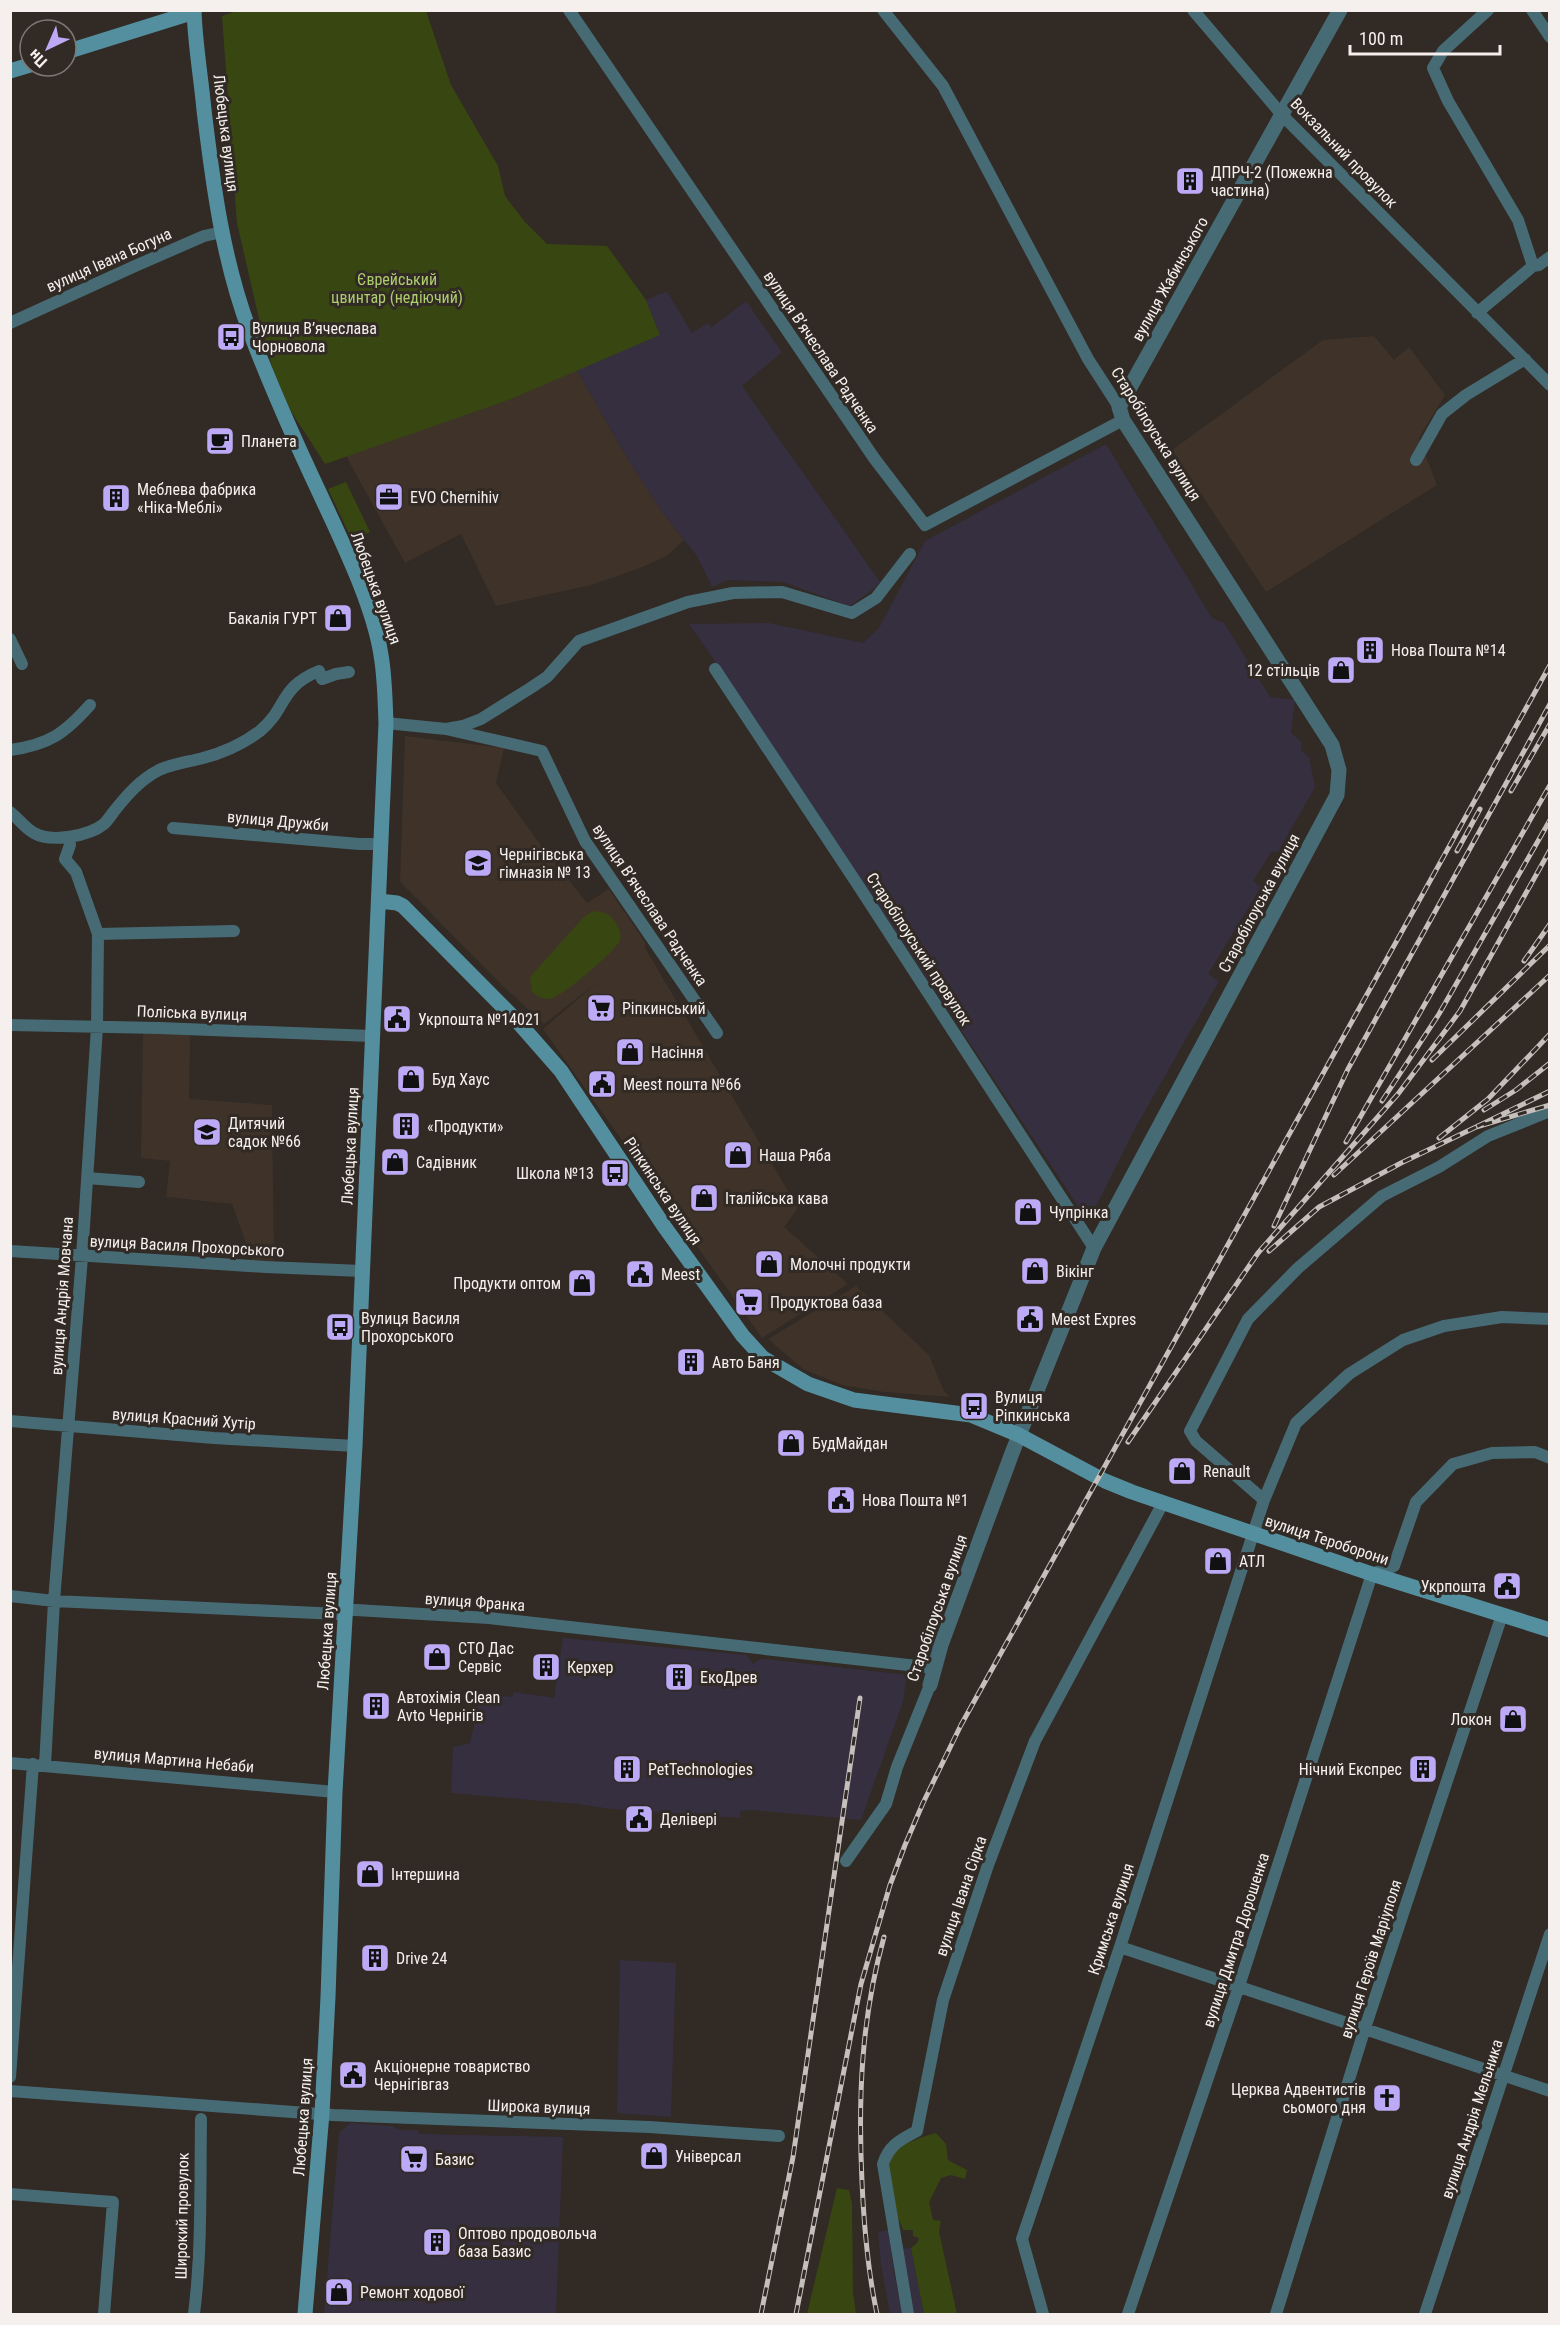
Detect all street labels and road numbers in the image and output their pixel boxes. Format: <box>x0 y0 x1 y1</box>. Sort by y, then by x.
street label: Любецька вулиця <box>209 73 243 193</box>
street label: Вокзальний провулок <box>1287 94 1402 212</box>
street label: вулиця Жабинського <box>1128 214 1212 344</box>
street label: вулиця Івана Богуна <box>44 224 174 296</box>
street label: вулиця Вʼячеслава Радченка <box>760 267 882 437</box>
street label: Старобілоуська вулиця <box>1107 364 1205 504</box>
street label: Любецька вулиця <box>347 529 405 647</box>
street label: вулиця Дружби <box>226 807 330 835</box>
street label: вулиця Вʼячеслава Радченка <box>589 820 711 990</box>
street label: Старобілоуська вулиця <box>1214 830 1304 976</box>
street label: Старобілоуський провулок <box>862 869 976 1029</box>
street label: Поліська вулиця <box>136 1002 248 1024</box>
street label: Любецька вулиця <box>337 1086 363 1206</box>
street label: Ріпкинська вулиця <box>620 1134 706 1248</box>
street label: вулиця Андрія Мовчана <box>47 1216 77 1376</box>
street label: вулиця Василя Прохорського <box>89 1231 285 1261</box>
street label: вулиця Красний Хутір <box>112 1405 257 1434</box>
street label: вулиця Тероборони <box>1263 1511 1391 1569</box>
street label: Старобілоуська вулиця <box>903 1532 971 1684</box>
street label: Любецька вулиця <box>313 1571 341 1691</box>
street label: вулиця Франка <box>424 1589 526 1615</box>
street label: вулиця Мартина Небаби <box>93 1744 255 1776</box>
street label: вулиця Івана Сірка <box>932 1833 990 1959</box>
street label: вулиця Дмитра Дорошенка <box>1199 1850 1273 2030</box>
street label: Кримська вулиця <box>1084 1861 1138 1977</box>
street label: вулиця Героїв Маріуполя <box>1336 1877 1406 2041</box>
street label: вулиця Андрія Мельника <box>1437 2037 1507 2201</box>
street label: Любецька вулиця <box>289 2057 317 2177</box>
street label: Широка вулиця <box>487 2096 591 2118</box>
street label: Широкий провулок <box>171 2152 193 2280</box>

